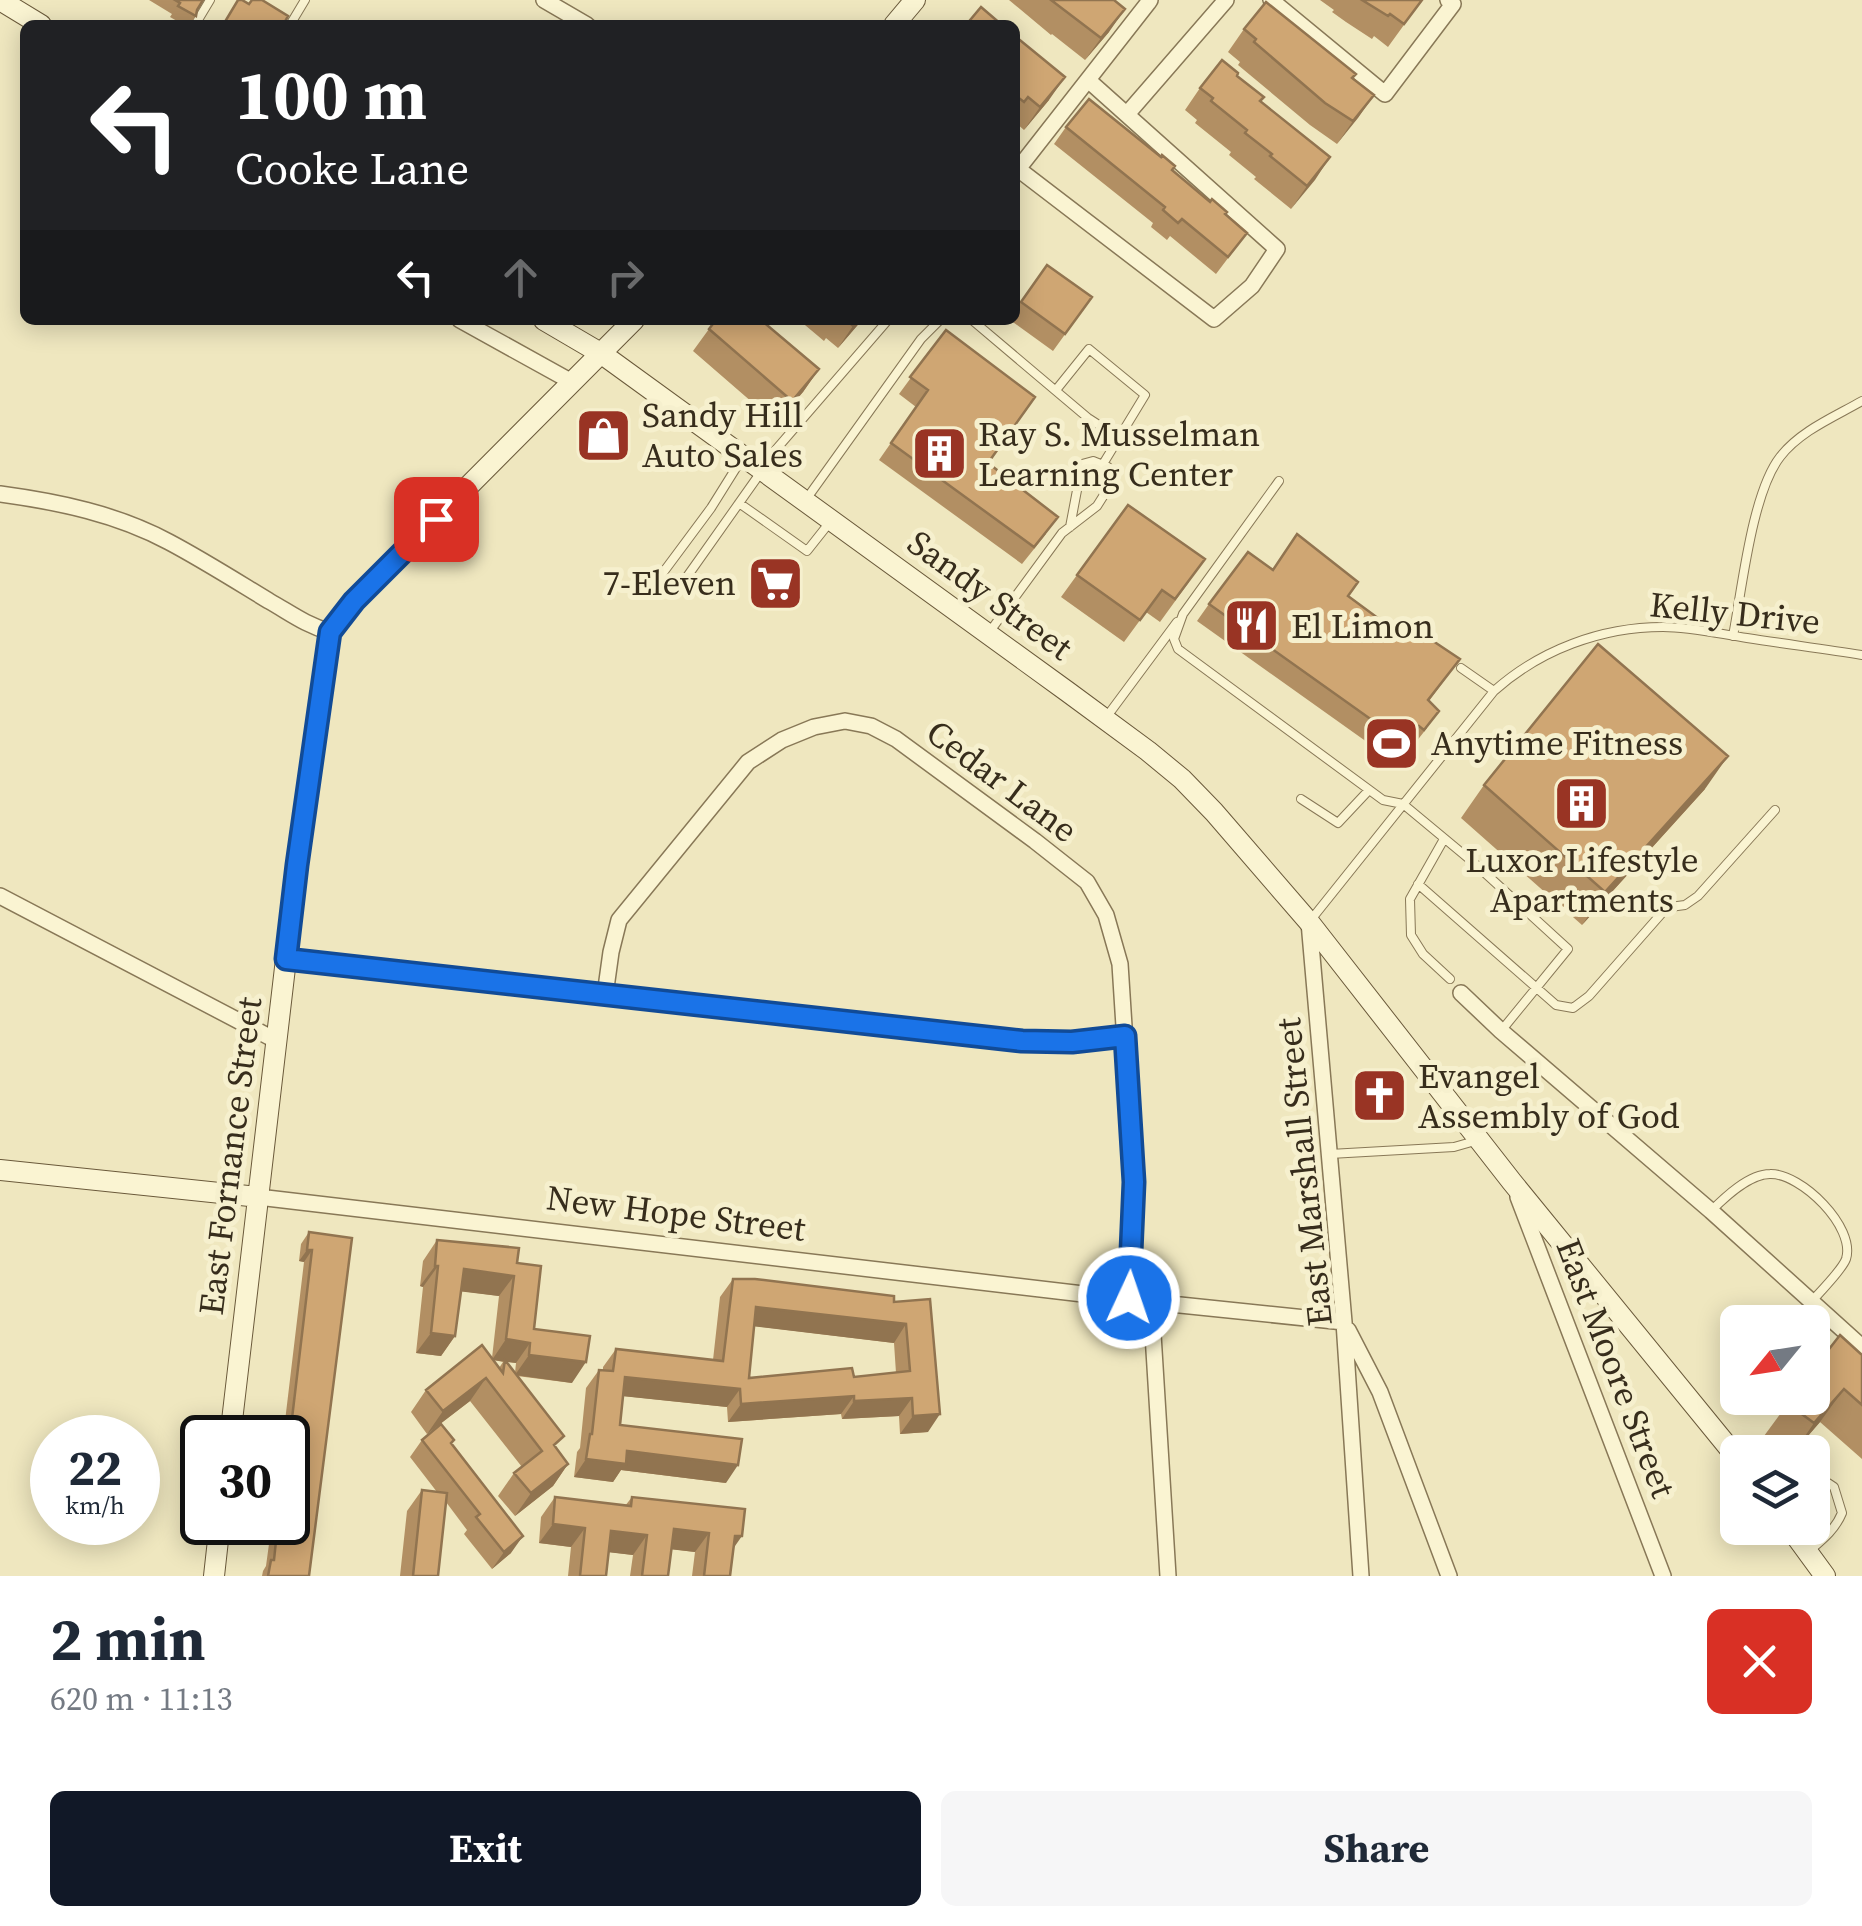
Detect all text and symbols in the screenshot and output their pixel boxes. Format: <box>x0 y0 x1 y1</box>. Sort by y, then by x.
text: 100 m <box>235 46 427 142</box>
icon: left <box>70 60 200 190</box>
text: Cooke Lane <box>235 137 469 199</box>
icon: left <box>388 250 443 305</box>
icon: ahead <box>493 250 548 305</box>
icon: right <box>598 250 653 305</box>
place label: Sandy Hill Auto Sales <box>642 391 803 479</box>
shop icon: Sandy Hill Auto Sales <box>573 405 633 465</box>
place label: Ray S. Musselman Learning Center <box>978 410 1260 498</box>
building icon: Ray S. Musselman Learning Center <box>909 424 969 484</box>
pin <box>394 477 479 562</box>
icon: arrive <box>409 492 464 547</box>
street label: Sandy Street <box>898 519 1083 671</box>
supermarket icon: 7-Eleven <box>745 553 805 613</box>
place label: 7-Eleven <box>603 559 736 607</box>
street label: Kelly Drive <box>1647 580 1823 646</box>
restaurant icon: El Limon <box>1222 596 1282 656</box>
place label: El Limon <box>1291 602 1434 650</box>
street label: Cedar Lane <box>917 708 1087 854</box>
sports icon: Anytime Fitness <box>1362 713 1422 773</box>
place label: Anytime Fitness <box>1431 719 1683 767</box>
building icon: Luxor Lifestyle Apartments <box>1552 774 1612 834</box>
place label: Luxor Lifestyle Apartments <box>1465 836 1699 924</box>
street label: East Fornance Street <box>187 994 273 1318</box>
street label: East Marshall Street <box>1264 1015 1344 1329</box>
place label: Evangel Assembly of God <box>1418 1052 1680 1140</box>
church icon: Evangel Assembly of God <box>1349 1066 1409 1126</box>
street label: New Hope Street <box>544 1173 809 1253</box>
street label: East Moore Street <box>1545 1232 1688 1505</box>
position arrow <box>1077 1246 1181 1350</box>
north arrow <box>1720 1305 1830 1415</box>
map controls <box>1720 1305 1830 1545</box>
speed limit sign: 30 <box>180 1415 310 1545</box>
text: 22 <box>68 1433 122 1502</box>
button: layers <box>1720 1435 1830 1545</box>
text: km/h <box>65 1488 125 1522</box>
text: 2 min <box>50 1598 206 1680</box>
button: close <box>1707 1609 1812 1714</box>
text: 620 m · 11:13 <box>50 1677 232 1721</box>
button: Exit <box>50 1791 921 1906</box>
button: Share <box>941 1791 1812 1906</box>

